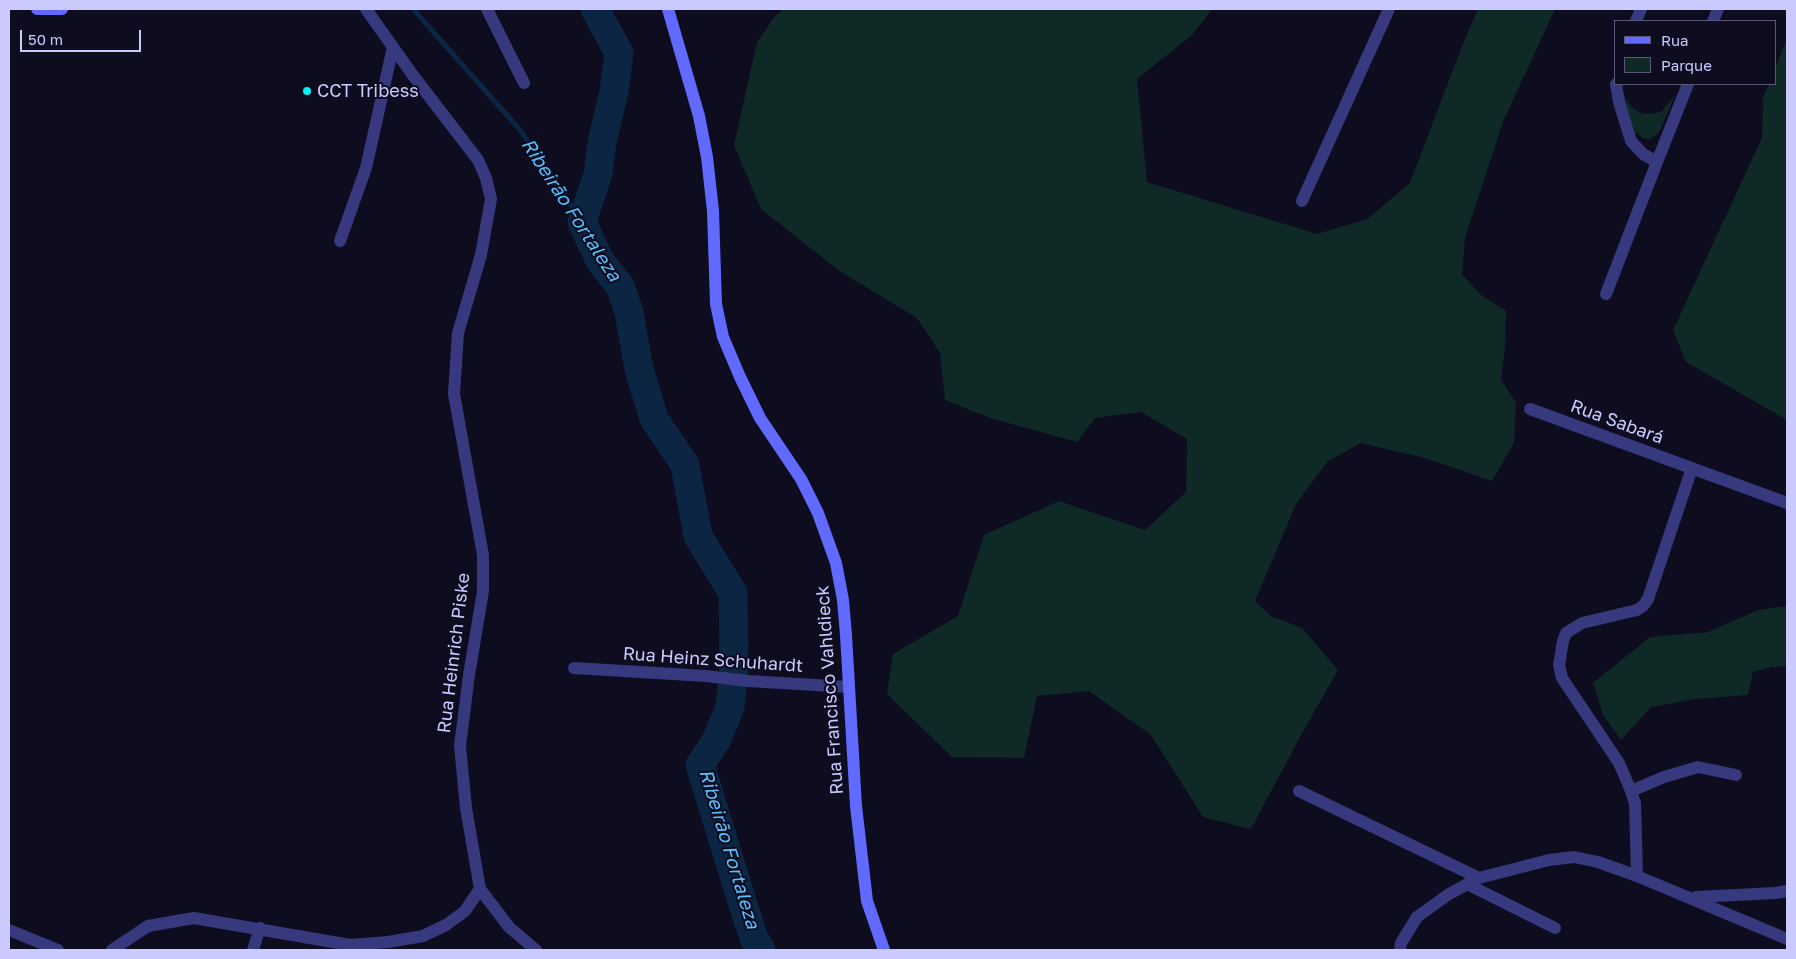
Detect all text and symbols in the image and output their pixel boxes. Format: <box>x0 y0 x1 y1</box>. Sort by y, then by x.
scale bar <box>22 20 144 52</box>
legend <box>1614 20 1776 85</box>
text: 50 m <box>28 30 63 48</box>
text: Rua <box>1661 31 1688 49</box>
text: Parque <box>1661 56 1712 74</box>
place label: CCT Tribess <box>317 80 419 102</box>
marker: CCT Tribess <box>301 85 313 97</box>
water label: Ribeirão Fortaleza <box>516 134 626 286</box>
street label: Rua Sabará <box>1568 395 1666 449</box>
street label: Rua Heinrich Piske <box>433 572 475 734</box>
street label: Rua Francisco Vahldieck <box>812 585 848 795</box>
street label: Rua Heinz Schuhardt <box>622 643 804 677</box>
water label: Ribeirão Fortaleza <box>694 766 764 932</box>

